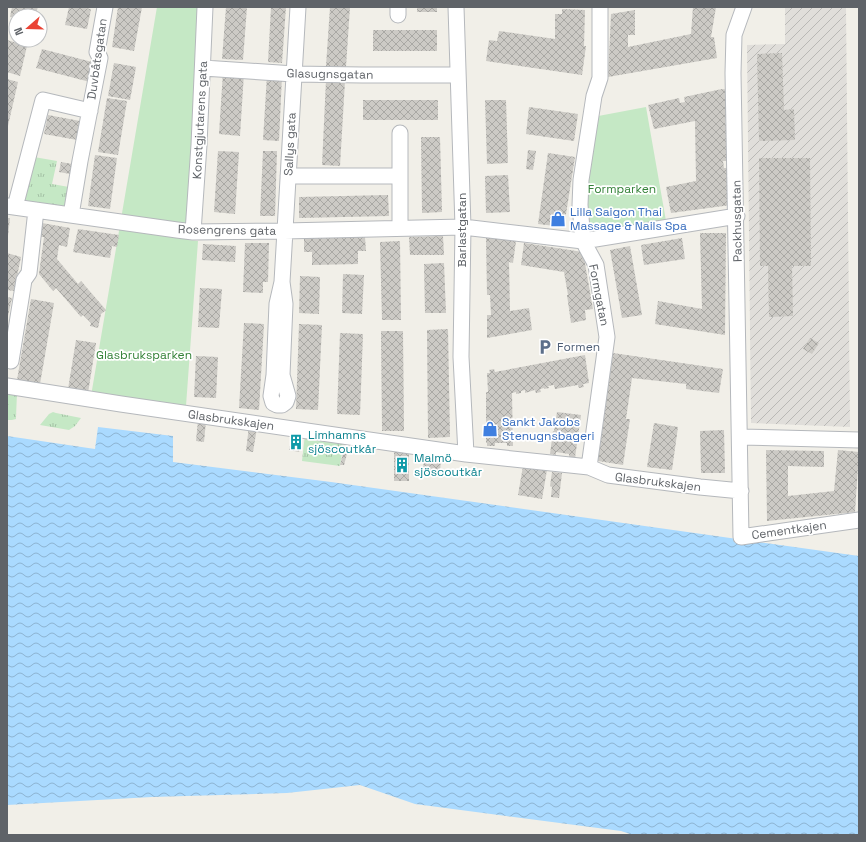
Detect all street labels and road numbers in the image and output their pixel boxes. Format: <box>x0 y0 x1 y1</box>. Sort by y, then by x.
street label: Duvbåtsgatan <box>83 17 111 101</box>
street label: Konstgjutarens gata <box>189 60 211 180</box>
street label: Glasugnsgatan <box>286 65 374 83</box>
street label: Sallys gata <box>280 112 300 176</box>
street label: Packhusgatan <box>728 180 746 262</box>
street label: Barlastgatan <box>454 193 470 267</box>
street label: Rosengrens gata <box>178 221 276 239</box>
street label: Formgatan <box>585 263 613 327</box>
street label: Glasbrukskajen <box>187 406 275 434</box>
street label: Glasbrukskajen <box>614 469 702 495</box>
street label: Cementkajen <box>750 517 828 543</box>

